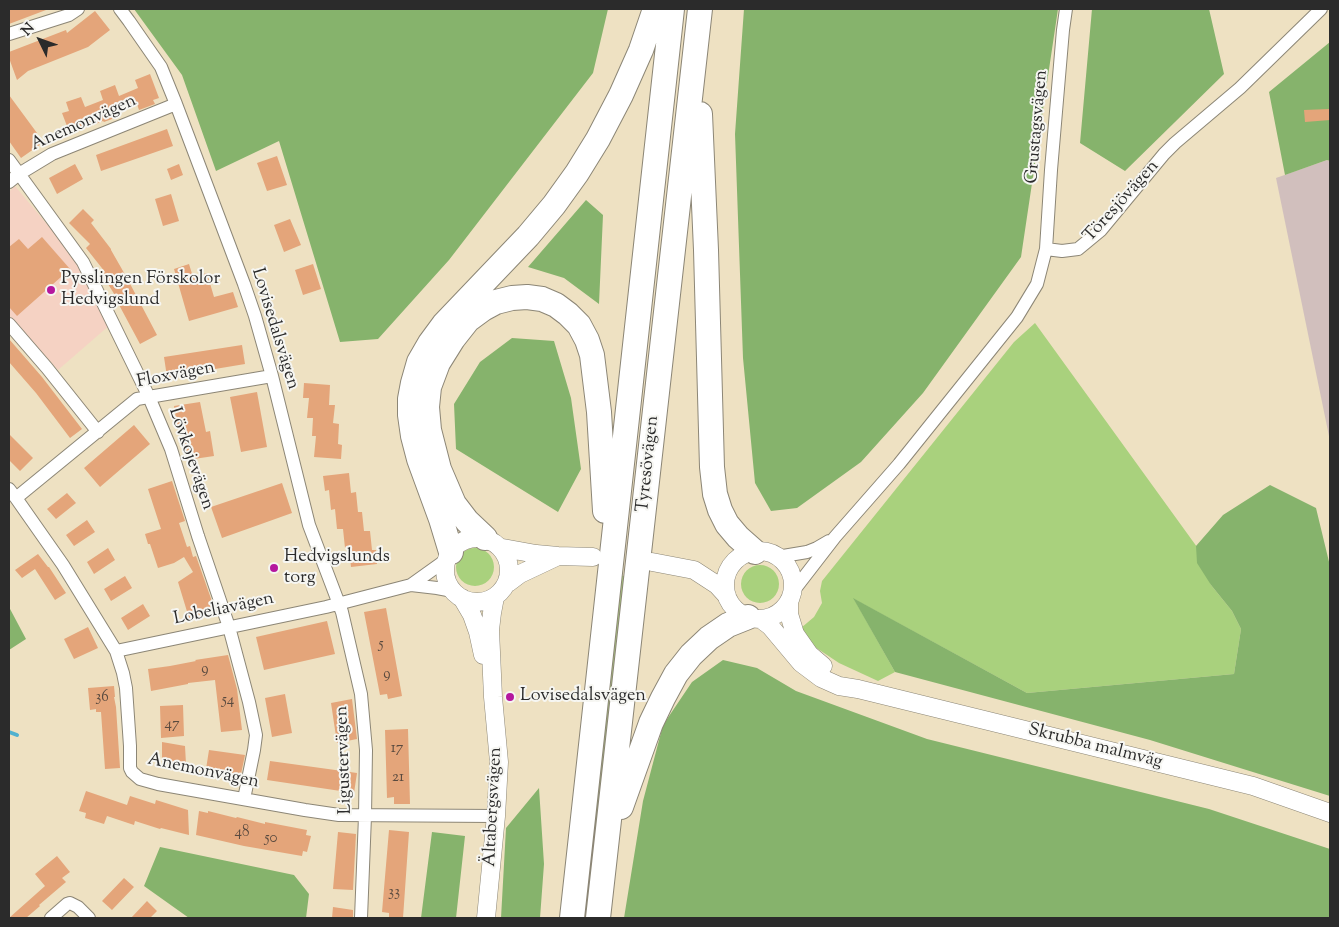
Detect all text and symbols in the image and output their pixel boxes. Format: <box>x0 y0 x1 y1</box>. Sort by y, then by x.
north arrow <box>15 15 65 65</box>
text: N <box>18 19 40 41</box>
street label: Grustagsvägen <box>1022 69 1054 185</box>
street label: Anemonvägen <box>28 91 140 157</box>
street label: Töresjövägen <box>1080 157 1164 247</box>
street label: Lovisedalsvägen <box>245 266 303 392</box>
place label: Pysslingen Förskolor Hedvigslund <box>61 269 220 312</box>
marker: Pysslingen Förskolor Hedvigslund <box>45 284 57 296</box>
street label: Floxvägen <box>135 358 217 394</box>
street label: Lövkojevägen <box>162 405 218 513</box>
street label: Tyresövägen <box>633 415 665 513</box>
place label: Hedvigslunds torg <box>284 547 390 590</box>
marker: Hedvigslunds torg <box>268 562 280 574</box>
street label: Lobeliavägen <box>172 589 276 631</box>
house number: 5 <box>378 636 384 654</box>
house number: 9 <box>201 661 209 679</box>
house number: 9 <box>383 666 391 684</box>
place label: Lovisedalsvägen <box>520 686 646 708</box>
house number: 36 <box>95 689 109 707</box>
marker: Lovisedalsvägen <box>504 691 516 703</box>
house number: 54 <box>222 692 234 710</box>
street label: Ligustervägen <box>332 705 358 815</box>
house number: 47 <box>164 716 180 734</box>
street label: Skrubba malmväg <box>1026 720 1164 774</box>
house number: 17 <box>391 740 403 758</box>
street label: Ältabergsvägen <box>480 747 508 867</box>
street label: Anemonvägen <box>145 750 261 794</box>
house number: 21 <box>392 769 404 787</box>
house number: 48 <box>234 824 250 842</box>
house number: 50 <box>264 830 278 848</box>
house number: 33 <box>388 884 400 902</box>

